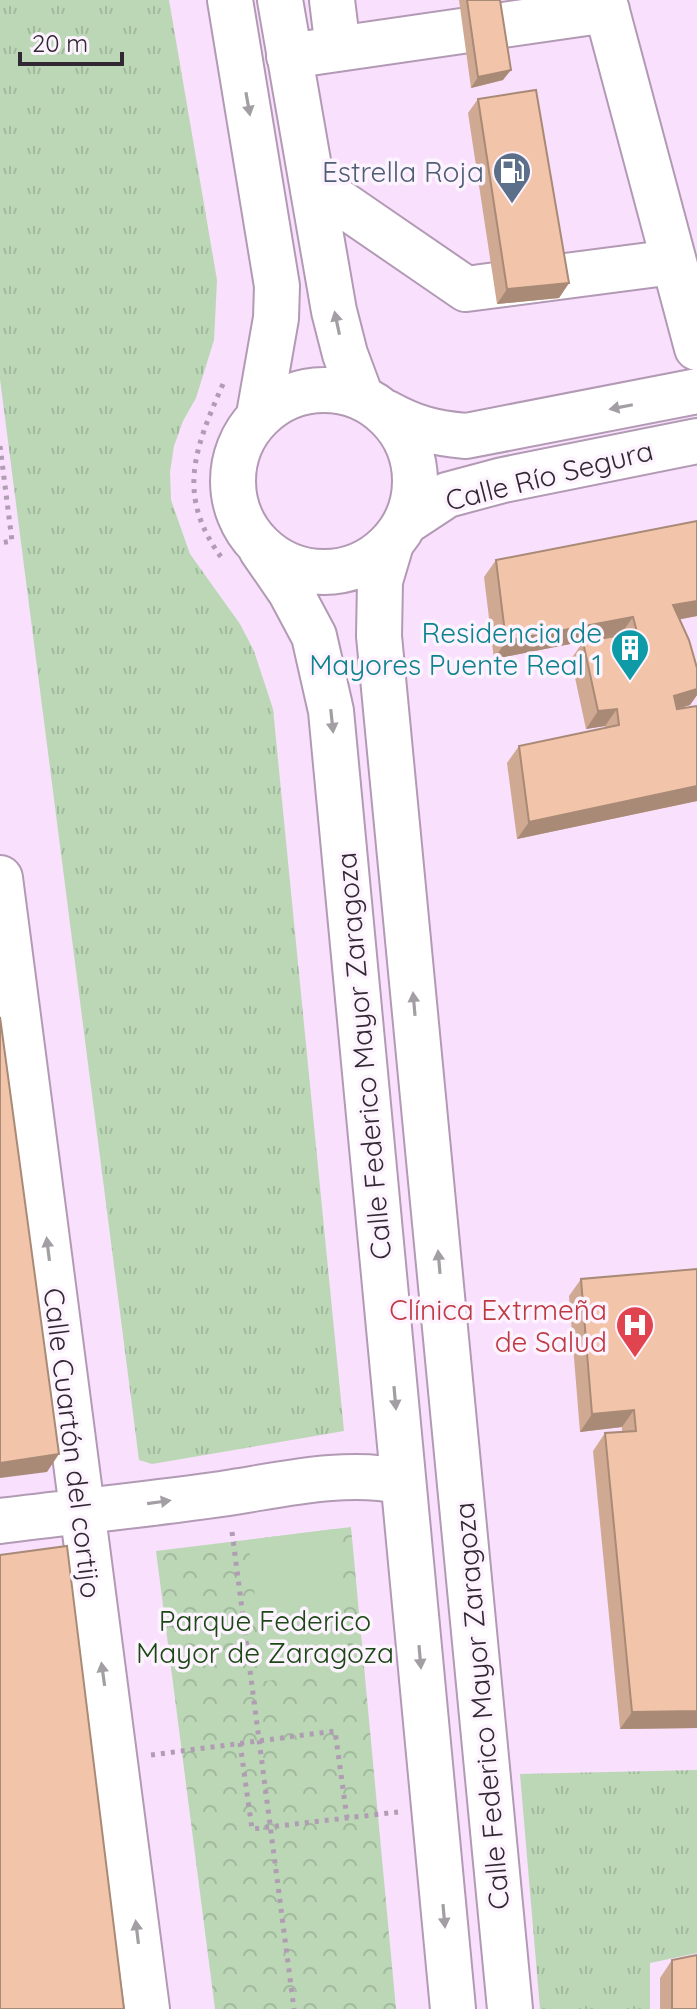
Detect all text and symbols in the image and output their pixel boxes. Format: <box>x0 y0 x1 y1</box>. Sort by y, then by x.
scale bar <box>20 16 122 66</box>
text: 20 m <box>32 28 88 58</box>
one-way arrow <box>243 92 255 117</box>
fuel station icon: Estrella Roja <box>491 150 533 205</box>
place label: Estrella Roja <box>322 154 484 189</box>
one-way arrow <box>330 310 343 335</box>
one-way arrow <box>608 401 633 413</box>
street label: Calle Río Segura <box>442 432 656 518</box>
place label: Residencia de Mayores Puente Real 1 <box>309 615 602 682</box>
building icon: Residencia de Mayores Puente Real 1 <box>609 627 651 682</box>
one-way arrow <box>325 709 338 734</box>
street label: Calle Federico Mayor Zaragoza <box>328 851 398 1261</box>
one-way arrow <box>408 991 421 1016</box>
one-way arrow <box>41 1237 54 1262</box>
one-way arrow <box>432 1249 445 1274</box>
street label: Calle Cuartón del cortijo <box>37 1286 109 1600</box>
place label: Clínica Extrmeña de Salud <box>389 1292 607 1359</box>
hospital icon: Clínica Extrmeña de Salud <box>614 1304 656 1359</box>
one-way arrow <box>389 1386 402 1411</box>
one-way arrow <box>147 1495 172 1508</box>
street label: Calle Federico Mayor Zaragoza <box>446 1501 516 1911</box>
park label: Parque Federico Mayor de Zaragoza <box>136 1603 394 1670</box>
one-way arrow <box>414 1645 427 1670</box>
one-way arrow <box>96 1661 109 1686</box>
one-way arrow <box>438 1904 451 1929</box>
one-way arrow <box>130 1919 143 1944</box>

